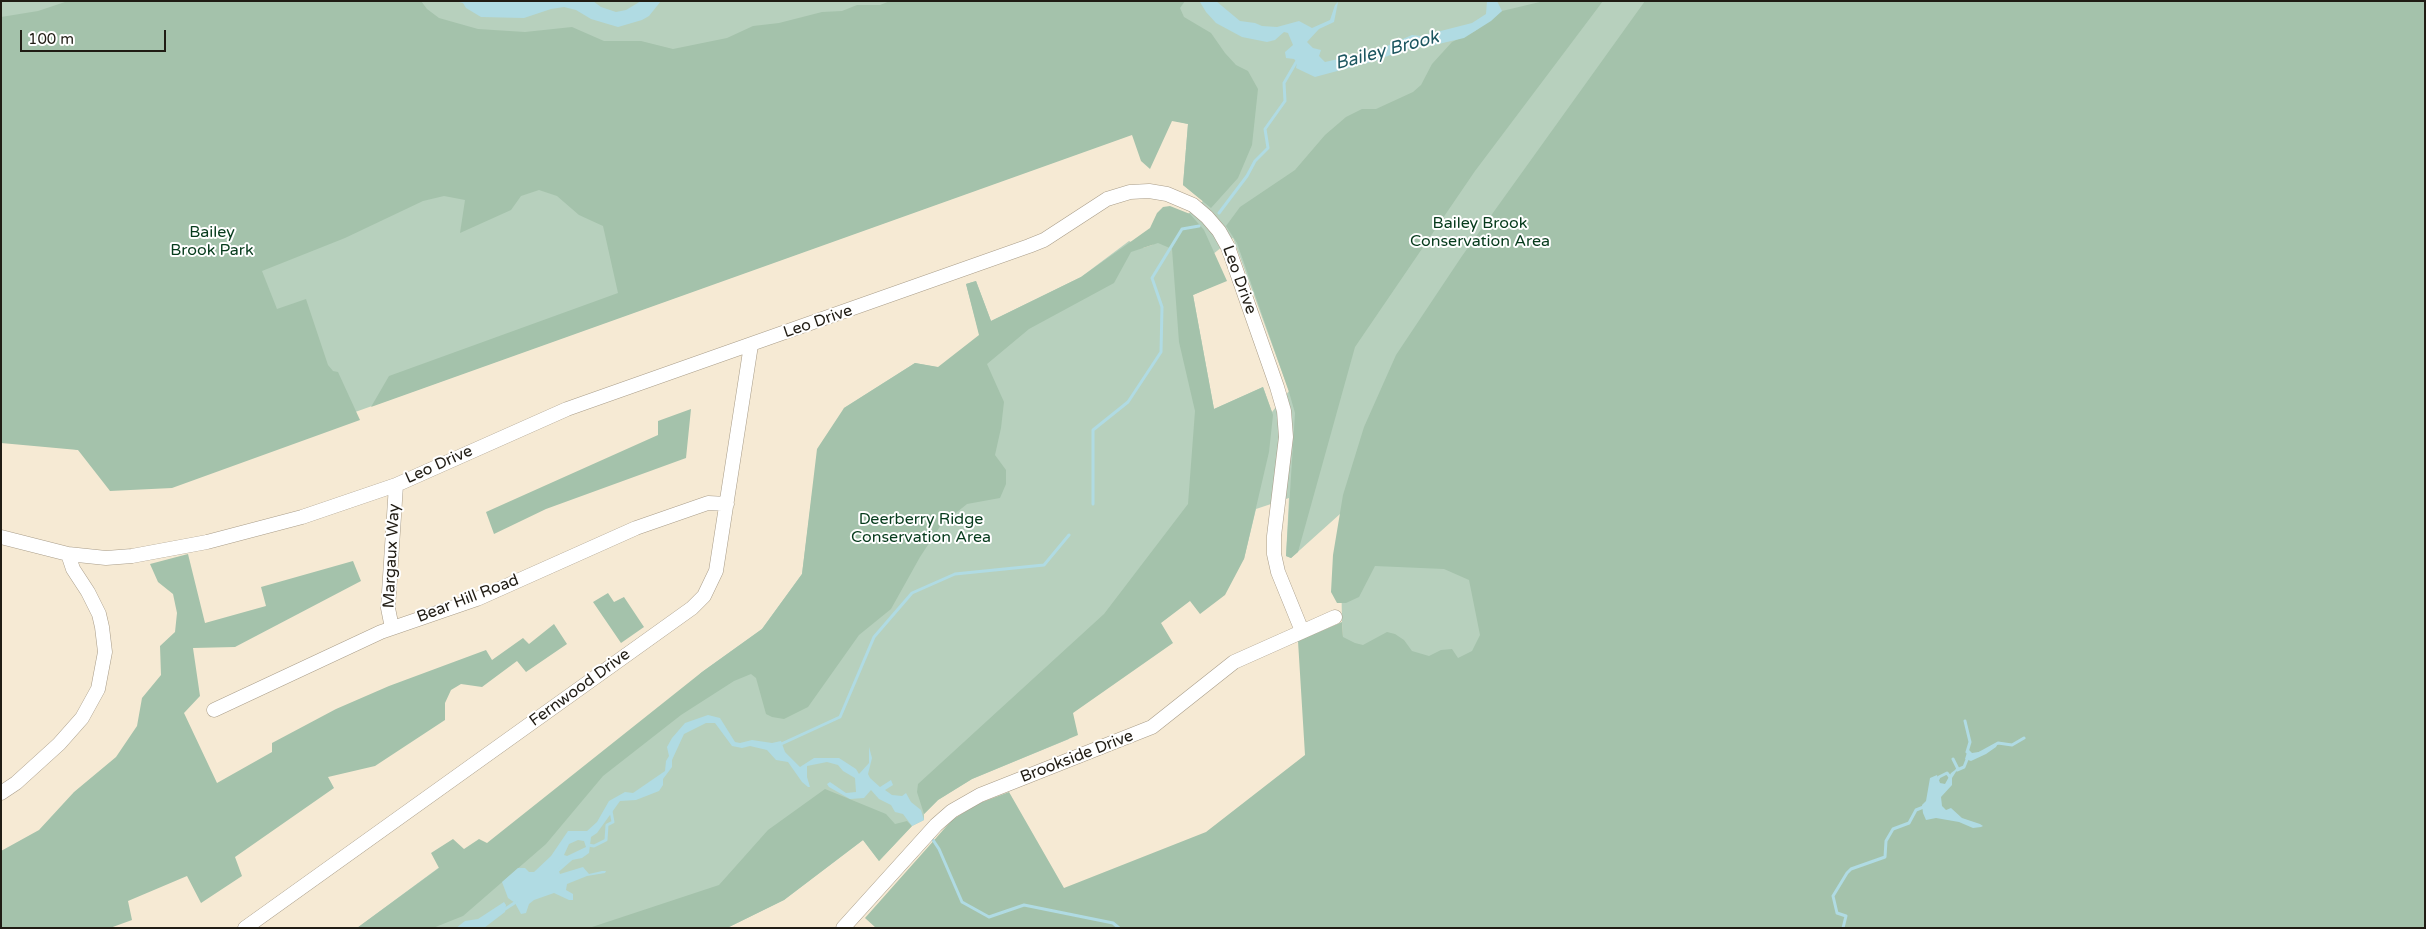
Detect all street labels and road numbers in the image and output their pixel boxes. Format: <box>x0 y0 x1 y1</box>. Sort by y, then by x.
street label: Leo Drive <box>1218 243 1260 317</box>
street label: Leo Drive <box>781 301 855 343</box>
street label: Leo Drive <box>402 442 476 488</box>
street label: Margaux Way <box>380 503 404 609</box>
street label: Bear Hill Road <box>414 571 522 627</box>
street label: Fernwood Drive <box>526 645 634 731</box>
street label: Brookside Drive <box>1018 727 1136 787</box>

